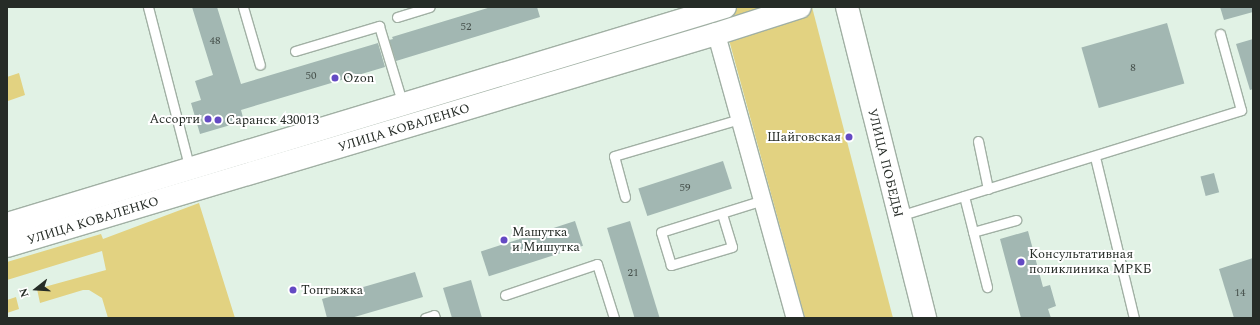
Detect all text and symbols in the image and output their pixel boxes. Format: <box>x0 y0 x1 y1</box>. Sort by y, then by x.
house number: 52 <box>461 20 471 34</box>
house number: 48 <box>210 34 220 48</box>
house number: 8 <box>1130 61 1136 75</box>
house number: 50 <box>306 69 316 83</box>
place label: Ozon <box>343 70 374 86</box>
marker: Ozon <box>330 73 340 83</box>
street label: УЛИЦА КОВАЛЕНКО <box>336 100 472 156</box>
street label: УЛИЦА ПОБЕДЫ <box>864 107 906 219</box>
place label: Ассорти <box>149 111 200 127</box>
place label: Саранск 430013 <box>226 112 319 128</box>
marker: Ассорти <box>203 114 213 124</box>
marker: Саранск 430013 <box>213 115 223 125</box>
place label: Шайговская <box>767 129 841 145</box>
marker: Шайговская <box>844 132 854 142</box>
house number: 59 <box>680 181 690 195</box>
street label: УЛИЦА КОВАЛЕНКО <box>25 193 161 249</box>
place label: Машутка и Мишутка <box>512 225 580 256</box>
marker: Машутка и Мишутка <box>499 235 509 245</box>
place label: Консультативная поликлиника МРКБ <box>1029 247 1151 278</box>
marker: Консультативная поликлиника МРКБ <box>1016 257 1026 267</box>
house number: 21 <box>628 266 638 280</box>
north arrow <box>16 269 56 309</box>
place label: Топтыжка <box>301 282 363 298</box>
marker: Топтыжка <box>288 285 298 295</box>
text: N <box>15 286 33 299</box>
house number: 14 <box>1235 286 1245 300</box>

